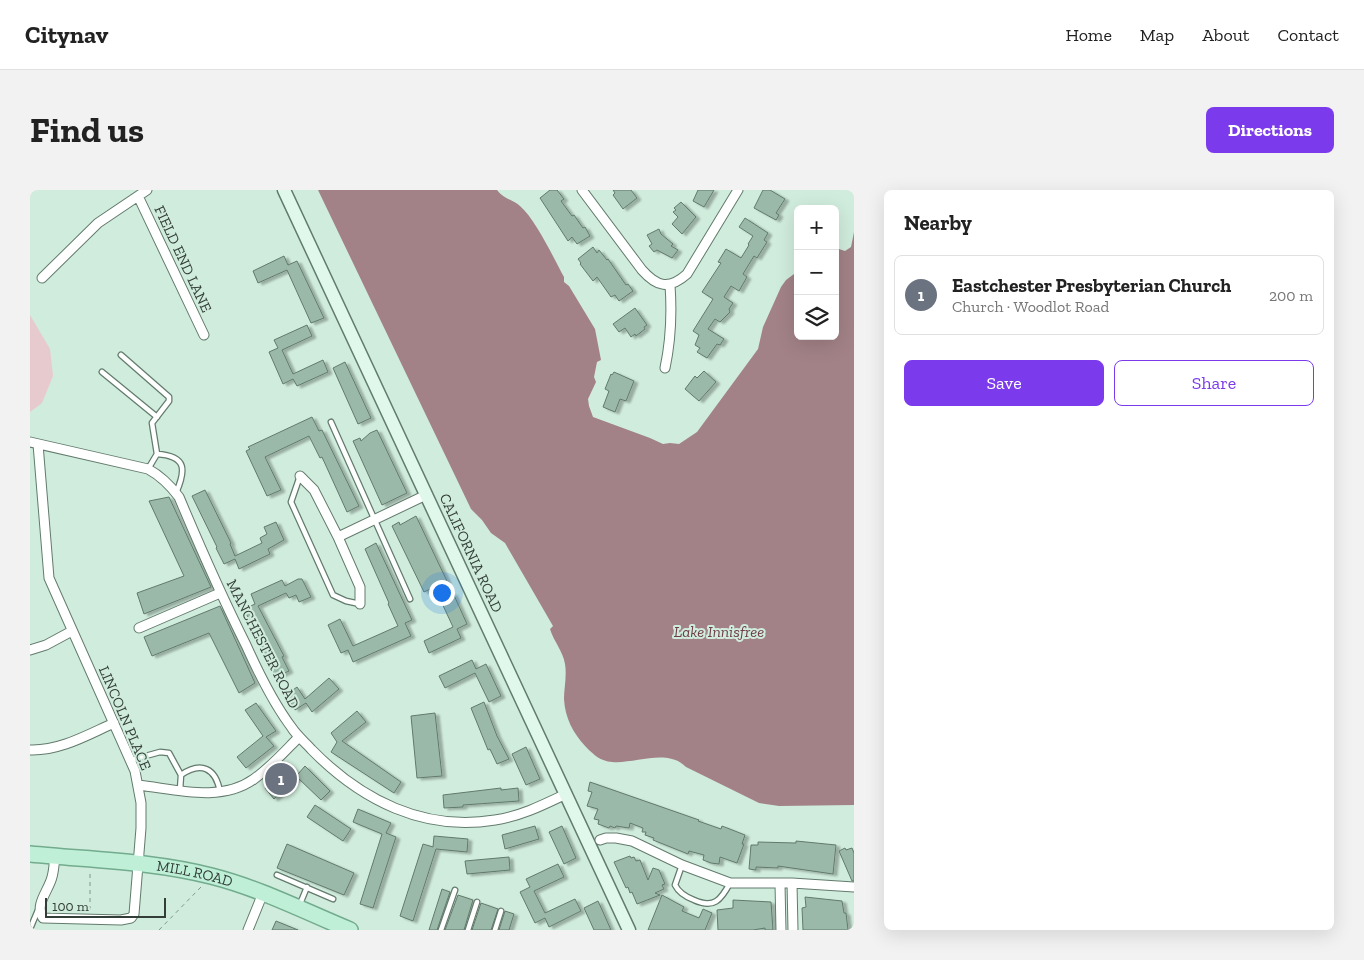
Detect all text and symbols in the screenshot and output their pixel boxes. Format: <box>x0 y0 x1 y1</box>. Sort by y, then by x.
text: Citynav <box>25 20 108 49</box>
text: Home <box>1065 24 1112 46</box>
text: Map <box>1140 24 1174 46</box>
text: About <box>1202 24 1249 46</box>
text: Contact <box>1277 24 1339 46</box>
button: Directions <box>1206 107 1334 153</box>
text: Find us <box>30 109 144 151</box>
street label: FIELD END LANE <box>150 203 216 315</box>
map controls <box>794 205 839 340</box>
button: + <box>794 205 839 250</box>
text: Nearby <box>904 210 972 235</box>
button: − <box>794 250 839 295</box>
text: Eastchester Presbyterian Church <box>952 274 1231 297</box>
text: 1 <box>918 286 924 305</box>
text: 200 m <box>1269 286 1313 305</box>
button: layers <box>794 295 839 340</box>
text: Church · Woodlot Road <box>952 297 1109 316</box>
button: Save <box>904 360 1104 406</box>
button: Share <box>1114 360 1314 406</box>
street label: CALIFORNIA ROAD <box>436 491 506 615</box>
street label: MANCHESTER ROAD <box>223 576 303 712</box>
your location <box>429 580 455 606</box>
water label: Lake Innisfree <box>674 622 764 641</box>
street label: LINCOLN PLACE <box>95 663 155 773</box>
pin: 1 <box>265 760 297 798</box>
street label: MILL ROAD <box>155 857 235 891</box>
scale bar <box>45 895 166 918</box>
text: 100 m <box>52 898 89 915</box>

